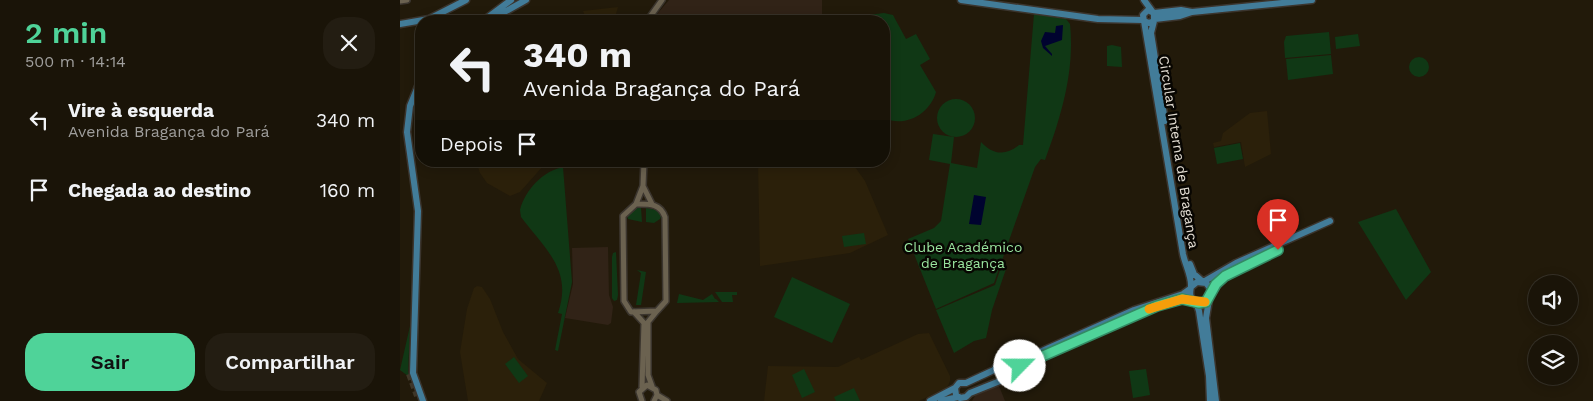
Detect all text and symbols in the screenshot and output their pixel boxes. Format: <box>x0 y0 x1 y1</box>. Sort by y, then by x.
text: 2 min <box>25 15 107 50</box>
button: close <box>323 17 375 69</box>
text: 340 m <box>523 34 632 76</box>
icon: left <box>440 35 505 100</box>
text: 500 m · 14:14 <box>25 52 126 71</box>
street label: Circular Interna de Bragança <box>1156 54 1202 250</box>
text: Avenida Bragança do Pará <box>523 76 800 101</box>
text: Vire à esquerda <box>68 99 214 122</box>
icon: left <box>25 106 53 134</box>
text: 340 m <box>316 109 375 132</box>
text: Avenida Bragança do Pará <box>68 122 270 141</box>
icon: arrive <box>513 130 541 158</box>
text: Depois <box>440 133 503 156</box>
icon: arrive <box>25 176 53 204</box>
text: Chegada ao destino <box>68 179 251 202</box>
text: 160 m <box>320 179 375 202</box>
pin <box>1257 199 1299 250</box>
icon: arrive <box>1264 206 1292 234</box>
park label: Clube Académico de Bragança <box>904 239 1022 271</box>
map controls <box>1528 275 1578 385</box>
button: sound <box>1528 275 1578 325</box>
button: Sair <box>25 333 195 391</box>
button: Compartilhar <box>205 333 375 391</box>
button: layers <box>1528 335 1578 385</box>
position arrow <box>993 339 1045 391</box>

